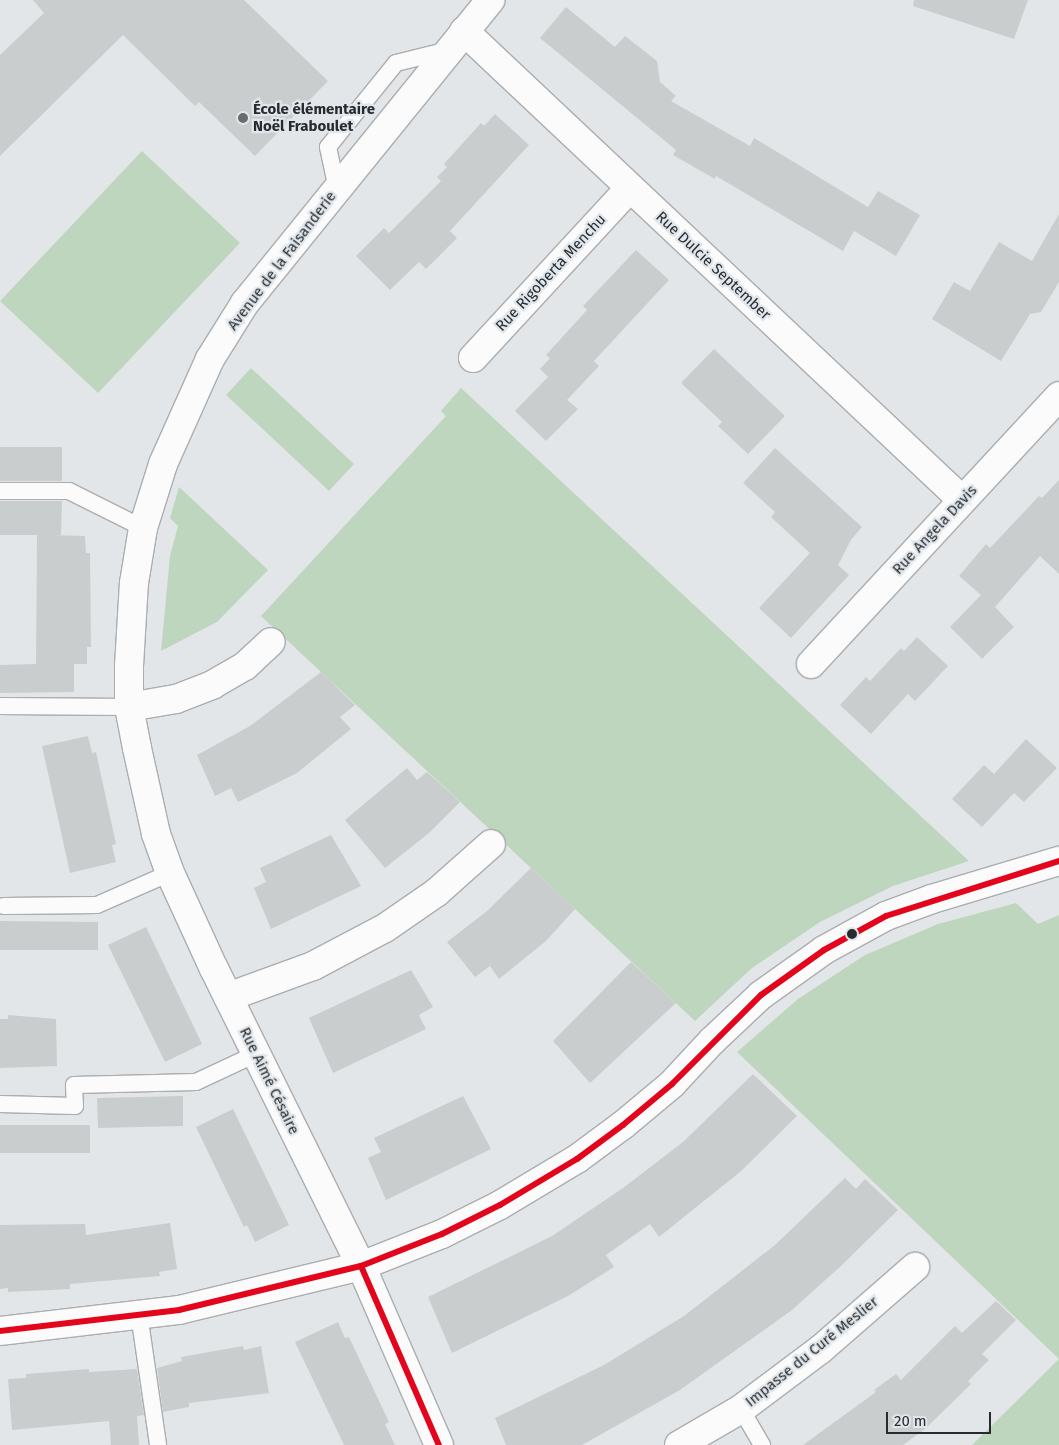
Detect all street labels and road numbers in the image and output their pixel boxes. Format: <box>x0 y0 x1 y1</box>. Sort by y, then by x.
street label: Avenue de la Faisanderie <box>224 188 340 334</box>
street label: Rue Dulcie September <box>652 208 774 324</box>
street label: Rue Rigoberta Menchu <box>492 211 610 335</box>
street label: Rue Angela Davis <box>889 482 981 578</box>
street label: Rue Aimé Césaire <box>235 1025 303 1137</box>
street label: Impasse du Curé Meslier <box>742 1293 882 1411</box>

